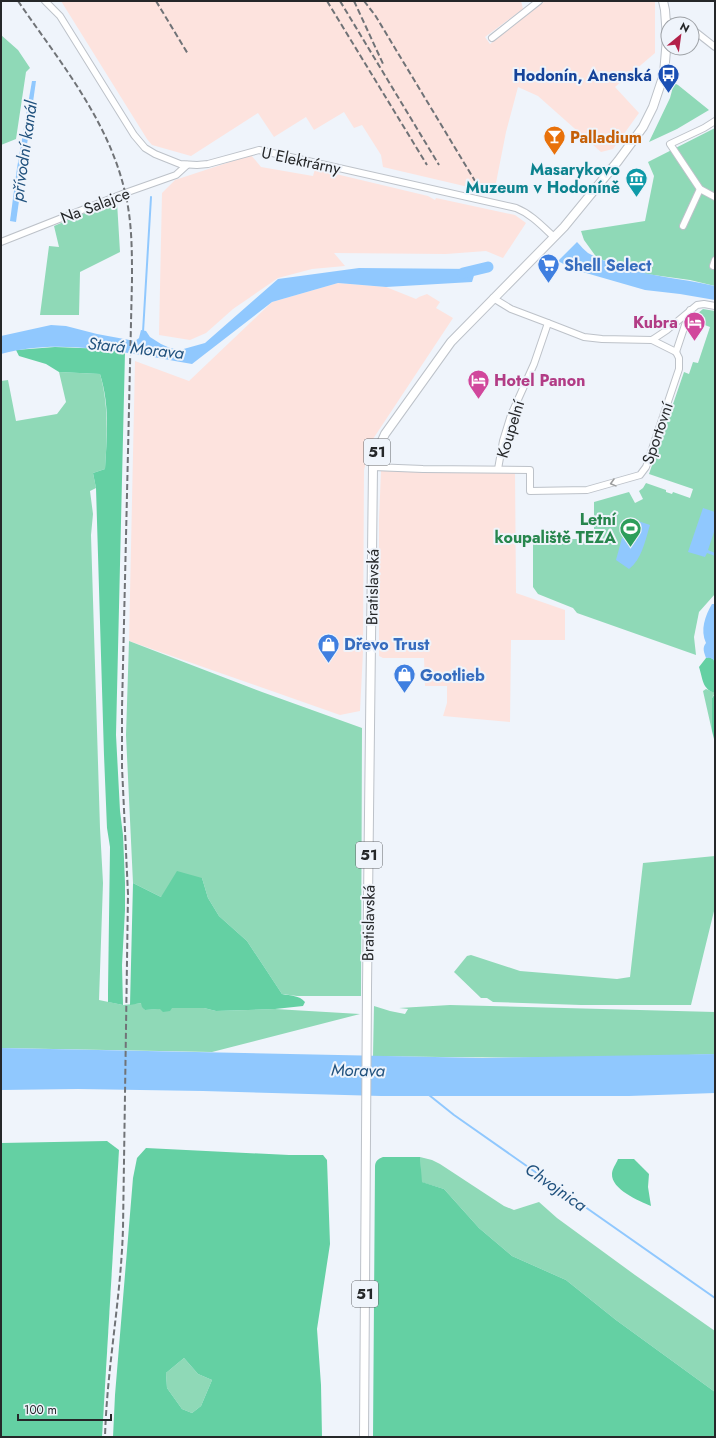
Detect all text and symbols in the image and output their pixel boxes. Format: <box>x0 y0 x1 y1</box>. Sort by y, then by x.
north arrow <box>660 16 700 56</box>
text: N <box>677 18 693 36</box>
bus stop icon: Hodonín, Anenská <box>655 62 681 95</box>
place label: Hodonín, Anenská <box>513 64 652 87</box>
water label: přívodní kanál <box>5 98 43 203</box>
bar icon: Palladium <box>542 124 568 157</box>
place label: Palladium <box>570 126 642 149</box>
street label: U Elektrárny <box>259 141 344 180</box>
place label: Masarykovo Muzeum v Hodoníně <box>466 158 620 199</box>
museum icon: Masarykovo Muzeum v Hodoníně <box>623 165 649 198</box>
street label: Na Salajce <box>57 182 133 229</box>
supermarket icon: Shell Select <box>535 252 561 285</box>
place label: Shell Select <box>564 254 652 277</box>
hotel icon: Kubra <box>681 309 707 342</box>
place label: Kubra <box>633 311 678 334</box>
water label: Stará Morava <box>87 331 186 365</box>
hotel icon: Hotel Panon <box>466 367 492 400</box>
place label: Hotel Panon <box>494 369 585 392</box>
street label: Koupelní <box>491 397 530 461</box>
street label: Sportovní <box>636 398 679 467</box>
road number: 51 <box>364 439 390 465</box>
one-way arrow <box>610 478 617 487</box>
place label: Letní koupaliště TEZA <box>494 508 617 549</box>
sports icon: Letní koupaliště TEZA <box>618 515 644 548</box>
street label: Bratislavská <box>360 549 385 625</box>
shop icon: Dřevo Trust <box>315 631 341 664</box>
place label: Dřevo Trust <box>344 633 430 656</box>
shop icon: Gootlieb <box>391 662 417 695</box>
place label: Gootlieb <box>420 664 485 687</box>
road number: 51 <box>356 842 382 868</box>
street label: Bratislavská <box>356 885 381 961</box>
water label: Morava <box>331 1058 386 1082</box>
water label: Chvojnica <box>520 1157 592 1217</box>
road number: 51 <box>352 1281 378 1307</box>
scale bar <box>18 1396 111 1422</box>
text: 100 m <box>24 1401 57 1419</box>

